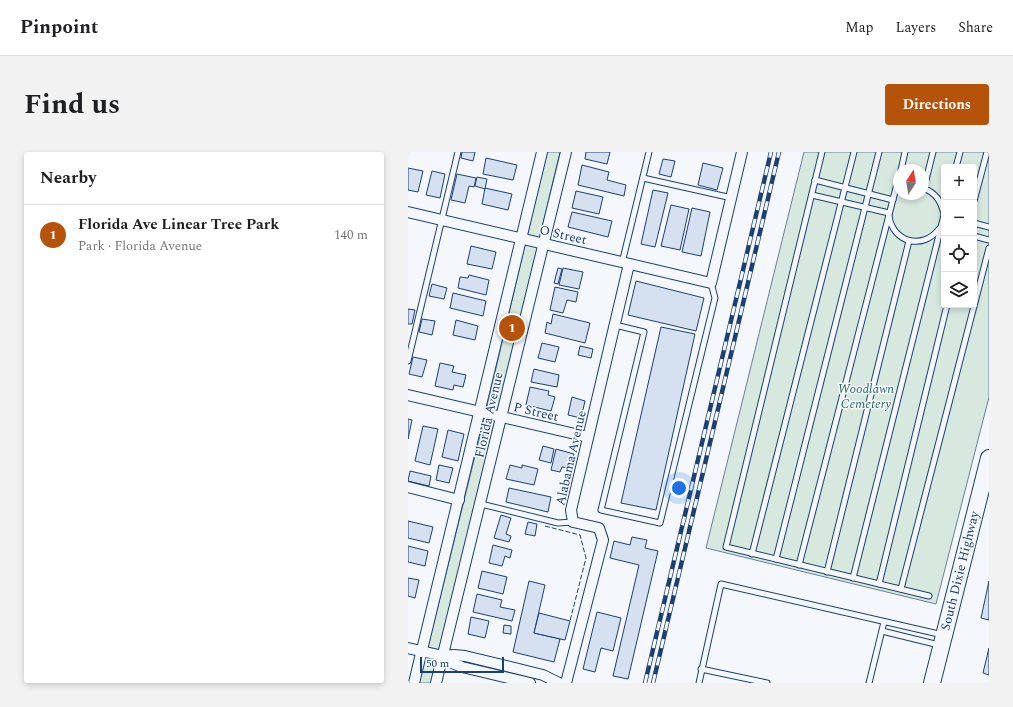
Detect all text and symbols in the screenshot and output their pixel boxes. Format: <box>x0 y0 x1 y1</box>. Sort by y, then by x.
text: Pinpoint <box>20 13 98 42</box>
text: Map <box>845 17 874 38</box>
text: Layers <box>896 17 936 38</box>
text: Share <box>958 17 993 38</box>
text: Find us <box>24 83 120 126</box>
button: Directions <box>885 84 989 125</box>
north arrow <box>893 164 929 200</box>
map controls <box>941 164 977 308</box>
button: + <box>941 164 977 200</box>
text: Nearby <box>40 165 96 191</box>
button: − <box>941 200 977 236</box>
text: Florida Ave Linear Tree Park <box>78 213 279 236</box>
street label: O Street <box>537 220 589 250</box>
text: 1 <box>49 225 57 245</box>
text: 140 m <box>334 225 368 245</box>
text: Park · Florida Avenue <box>78 236 202 256</box>
button: locate <box>941 236 977 272</box>
button: layers <box>941 272 977 308</box>
pin: 1 <box>499 313 525 343</box>
street label: Florida Avenue <box>469 370 509 460</box>
park label: Woodlawn Cemetery <box>838 379 894 414</box>
street label: P Street <box>512 397 561 427</box>
street label: Alabama Avenue <box>550 408 592 508</box>
your location <box>669 478 689 498</box>
street label: South Dixie Highway <box>935 508 985 633</box>
scale bar <box>420 655 504 674</box>
text: 50 m <box>426 655 449 672</box>

